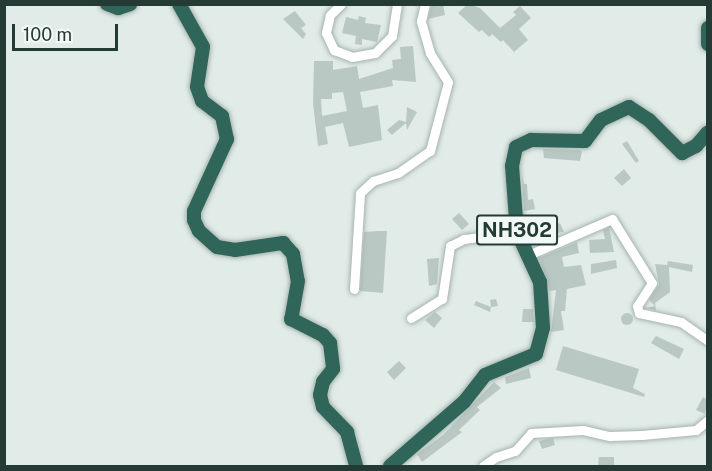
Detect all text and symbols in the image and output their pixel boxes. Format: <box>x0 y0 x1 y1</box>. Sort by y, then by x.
scale bar <box>15 12 122 50</box>
text: 100 m <box>23 24 72 45</box>
road number: NH302 <box>475 213 559 247</box>

